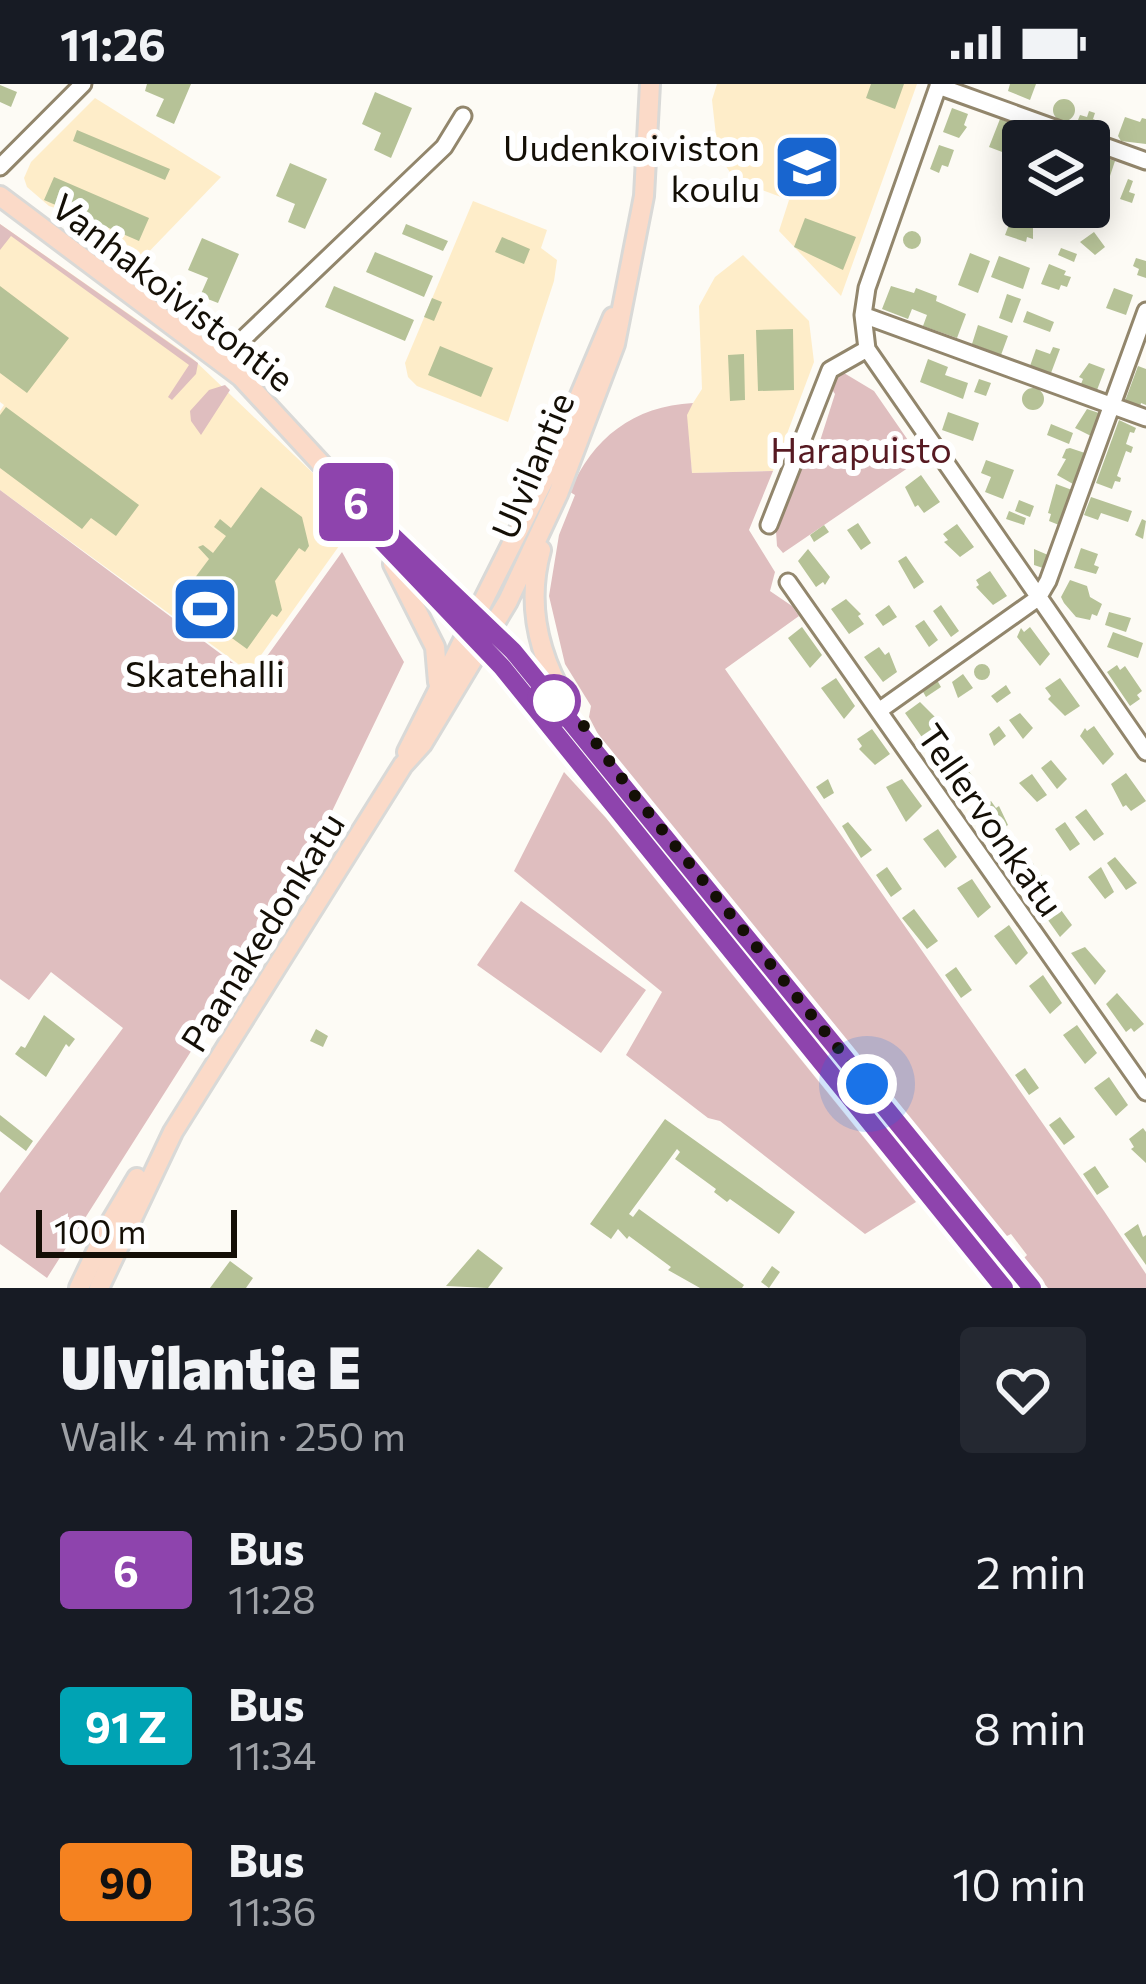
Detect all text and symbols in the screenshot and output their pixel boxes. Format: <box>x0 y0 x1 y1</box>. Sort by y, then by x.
text: 11:26 <box>60 15 166 70</box>
map controls <box>1002 120 1110 228</box>
button: layers <box>1002 120 1110 228</box>
place label: Uudenkoiviston koulu <box>503 124 760 209</box>
school or university icon: Uudenkoiviston koulu <box>772 132 842 202</box>
street label: Vanhakoivistontie <box>44 183 304 399</box>
street label: Ulvilantie <box>481 385 581 545</box>
park label: Harapuisto <box>770 426 952 470</box>
line badge: 6 <box>317 463 395 541</box>
text: 6 <box>343 476 369 528</box>
sports icon: Skatehalli <box>170 574 240 644</box>
place label: Skatehalli <box>125 650 285 694</box>
unlabelled marker <box>529 676 579 726</box>
street label: Tellervonkatu <box>910 715 1074 923</box>
street label: Paanakedonkatu <box>170 803 352 1059</box>
your location <box>837 1054 897 1114</box>
scale bar <box>36 1204 237 1257</box>
text: 100 m <box>54 1210 146 1251</box>
button: heart <box>960 1327 1086 1453</box>
text: Ulvilantie E <box>60 1331 361 1401</box>
text: Walk · 4 min · 250 m <box>60 1411 406 1459</box>
text: Bus <box>228 1519 304 1574</box>
text: 2 min <box>976 1543 1086 1598</box>
text: 6 <box>113 1544 139 1596</box>
text: 11:28 <box>228 1574 316 1622</box>
text: Bus <box>228 1675 304 1730</box>
text: 8 min <box>973 1699 1086 1754</box>
text: 91 Z <box>85 1700 167 1752</box>
text: 11:34 <box>228 1730 316 1778</box>
text: Bus <box>228 1831 304 1886</box>
text: 10 min <box>952 1855 1086 1910</box>
text: 90 <box>99 1856 153 1908</box>
text: 11:36 <box>228 1886 316 1934</box>

